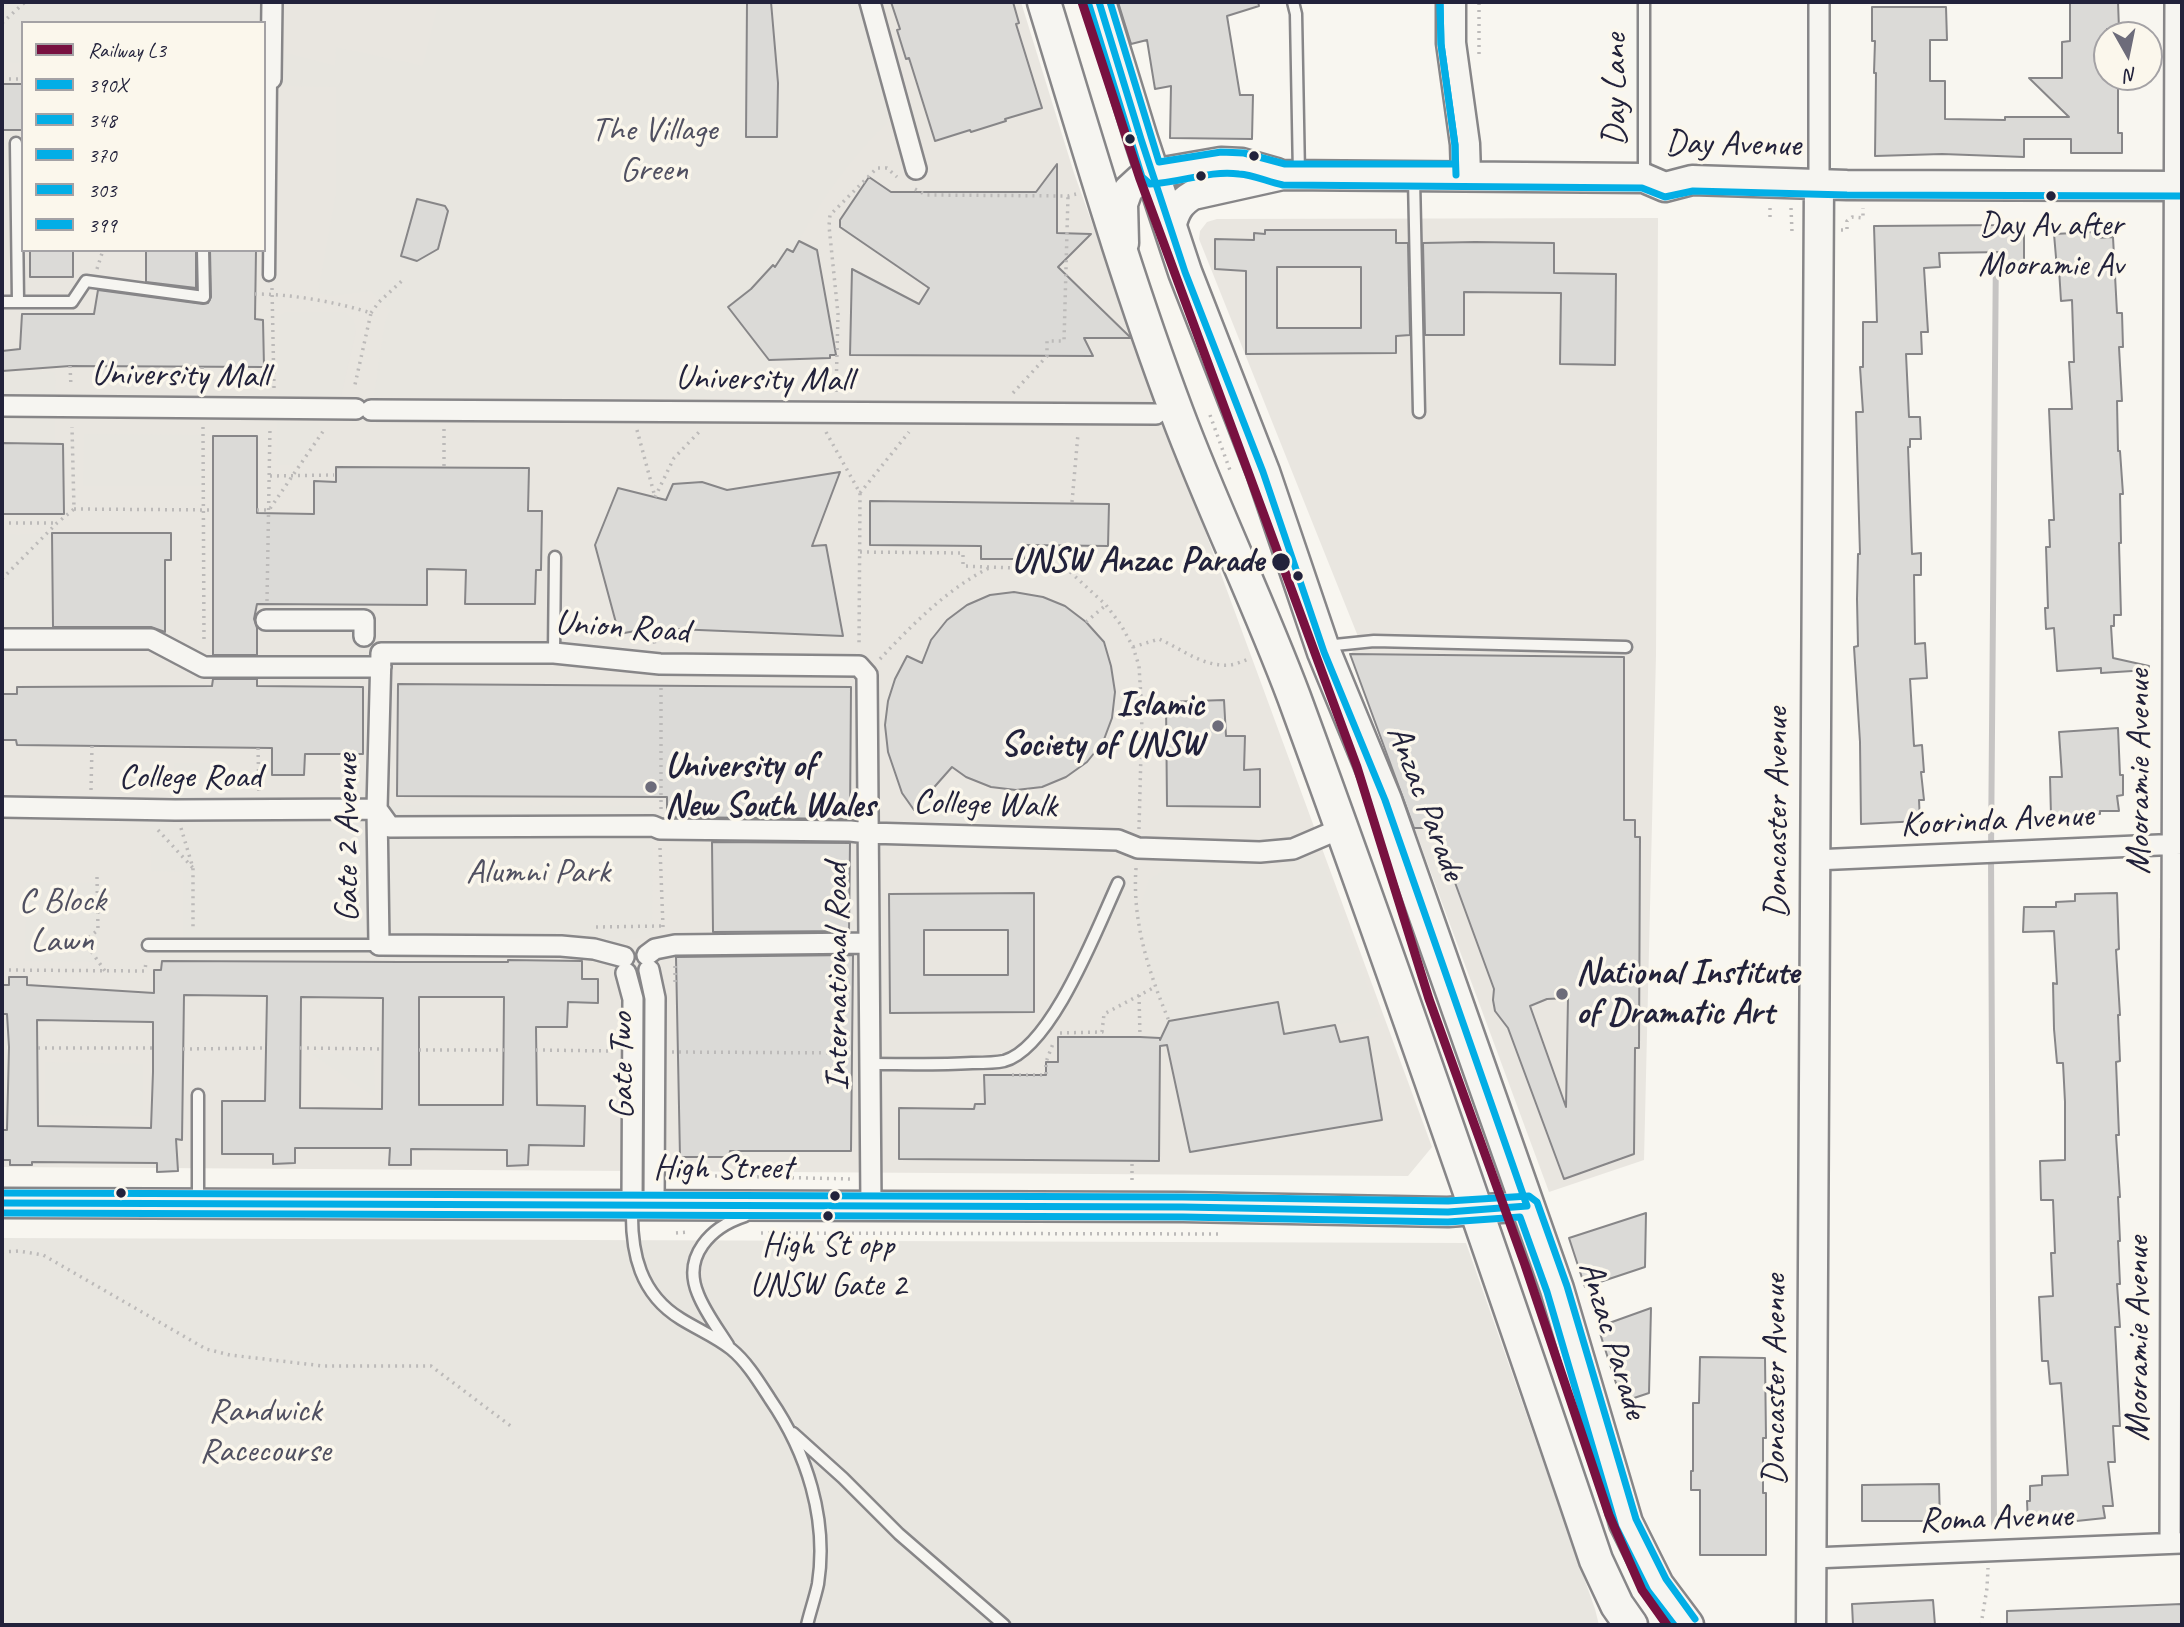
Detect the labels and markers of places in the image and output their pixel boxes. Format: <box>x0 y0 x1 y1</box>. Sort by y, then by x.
unlabelled marker <box>1123 132 1137 146</box>
unlabelled marker <box>1247 149 1261 163</box>
unlabelled marker <box>1194 169 1208 183</box>
marker: Day Av after Mooramie Av <box>2044 189 2058 203</box>
place label: Day Av after Mooramie Av <box>1979 206 2123 284</box>
place label: UNSW Anzac Parade <box>1011 541 1264 583</box>
marker: UNSW Anzac Parade <box>1270 551 1292 573</box>
unlabelled marker <box>1291 569 1305 583</box>
place label: Islamic Society of UNSW <box>1000 685 1204 767</box>
marker: Islamic Society of UNSW <box>1210 718 1226 734</box>
place label: University of New South Wales <box>665 746 875 828</box>
marker: University of New South Wales <box>643 779 659 795</box>
place label: National Institute of Dramatic Art <box>1576 953 1799 1035</box>
marker: National Institute of Dramatic Art <box>1554 986 1570 1002</box>
unlabelled marker <box>114 1186 128 1200</box>
unlabelled marker <box>828 1189 842 1203</box>
marker: High St opp UNSW Gate 2 <box>821 1209 835 1223</box>
place label: High St opp UNSW Gate 2 <box>750 1226 906 1304</box>

